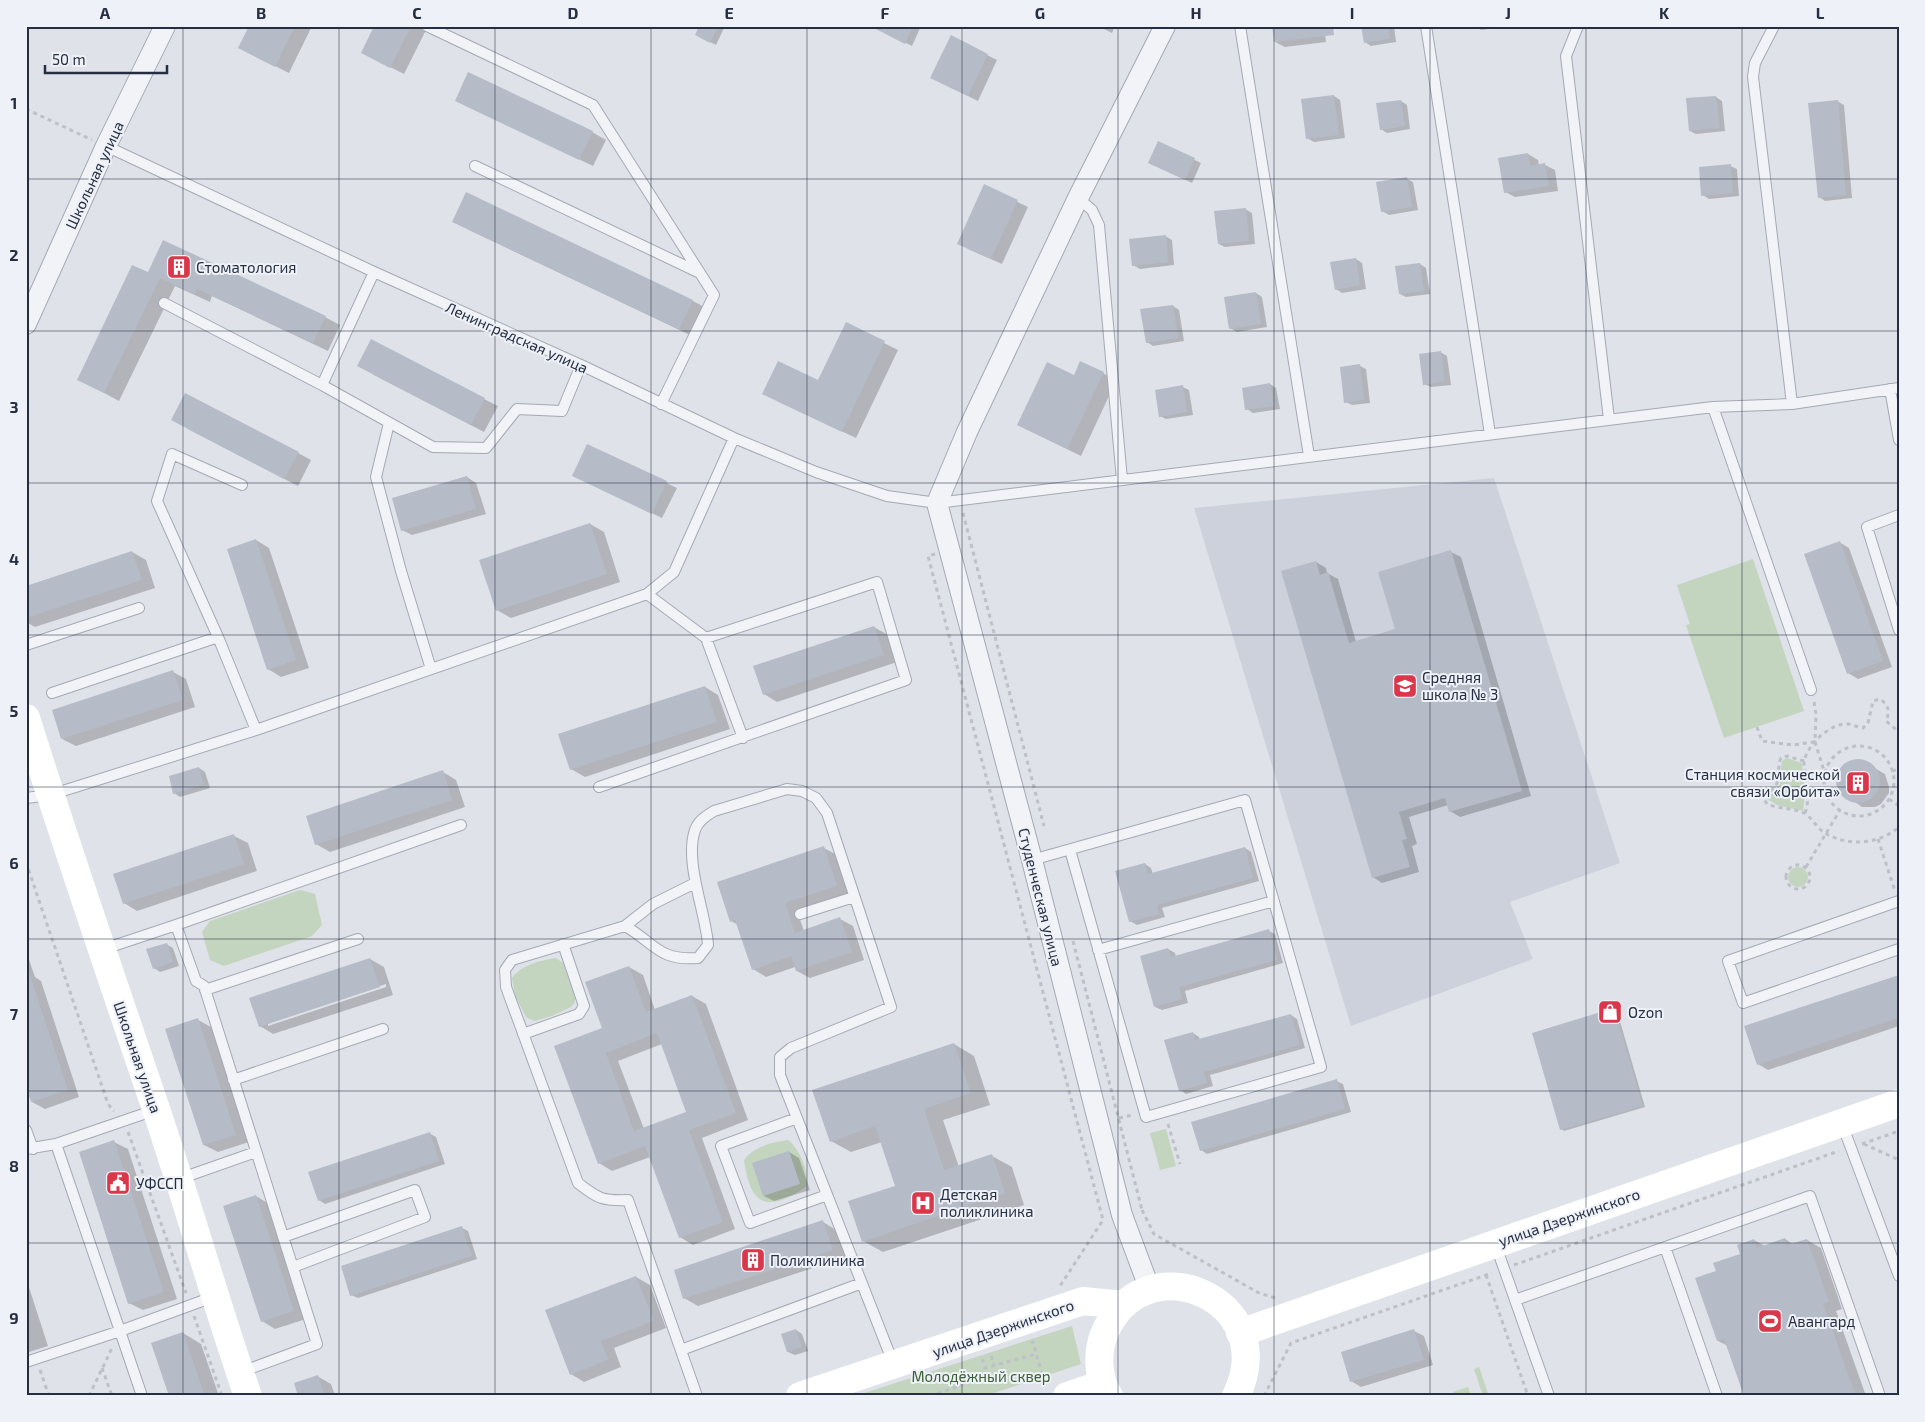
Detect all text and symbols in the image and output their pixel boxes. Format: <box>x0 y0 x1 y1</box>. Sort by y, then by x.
text: A <box>100 3 111 22</box>
text: B <box>256 3 266 22</box>
text: C <box>412 3 422 22</box>
text: D <box>568 3 579 22</box>
text: E <box>724 3 734 22</box>
text: F <box>881 3 890 22</box>
text: G <box>1035 3 1045 22</box>
text: H <box>1190 3 1202 22</box>
text: I <box>1350 3 1354 22</box>
text: J <box>1505 3 1511 22</box>
text: K <box>1659 3 1670 22</box>
text: L <box>1816 3 1825 22</box>
scale bar <box>45 42 168 74</box>
text: 50 m <box>52 50 86 68</box>
text: 1 <box>11 93 17 112</box>
street label: Школьная улица <box>61 118 128 232</box>
text: 2 <box>9 245 19 264</box>
building icon: Стоматология <box>166 254 192 280</box>
place label: Стоматология <box>196 258 296 276</box>
street label: Ленинградская улица <box>443 297 591 377</box>
text: 3 <box>9 397 19 416</box>
text: 4 <box>9 549 19 568</box>
place label: Средняя школа № 3 <box>1422 668 1498 703</box>
school or university icon: Средняя школа № 3 <box>1392 673 1418 699</box>
text: 5 <box>10 701 19 720</box>
place label: Станция космической связи «Орбита» <box>1685 765 1840 800</box>
building icon: Станция космической связи «Орбита» <box>1845 770 1871 796</box>
street label: Студенческая улица <box>1014 826 1067 968</box>
text: 6 <box>9 853 19 872</box>
street label: Школьная улица <box>110 999 166 1116</box>
shop icon: Ozon <box>1597 999 1623 1025</box>
place label: Ozon <box>1628 1003 1663 1021</box>
text: 7 <box>10 1004 19 1023</box>
text: 8 <box>9 1156 19 1175</box>
public building icon: УФССП <box>105 1170 131 1196</box>
place label: УФССП <box>136 1174 184 1192</box>
street label: улица Дзержинского <box>1496 1184 1642 1251</box>
place label: Детская поликлиника <box>940 1185 1033 1220</box>
hospital icon: Детская поликлиника <box>910 1190 936 1216</box>
building icon: Поликлиника <box>740 1247 766 1273</box>
place label: Поликлиника <box>770 1251 865 1269</box>
street label: улица Дзержинского <box>930 1295 1076 1362</box>
text: 9 <box>9 1308 19 1327</box>
sports icon: Авангард <box>1757 1308 1783 1334</box>
place label: Авангард <box>1788 1312 1856 1330</box>
park label: Молодёжный сквер <box>911 1367 1051 1385</box>

